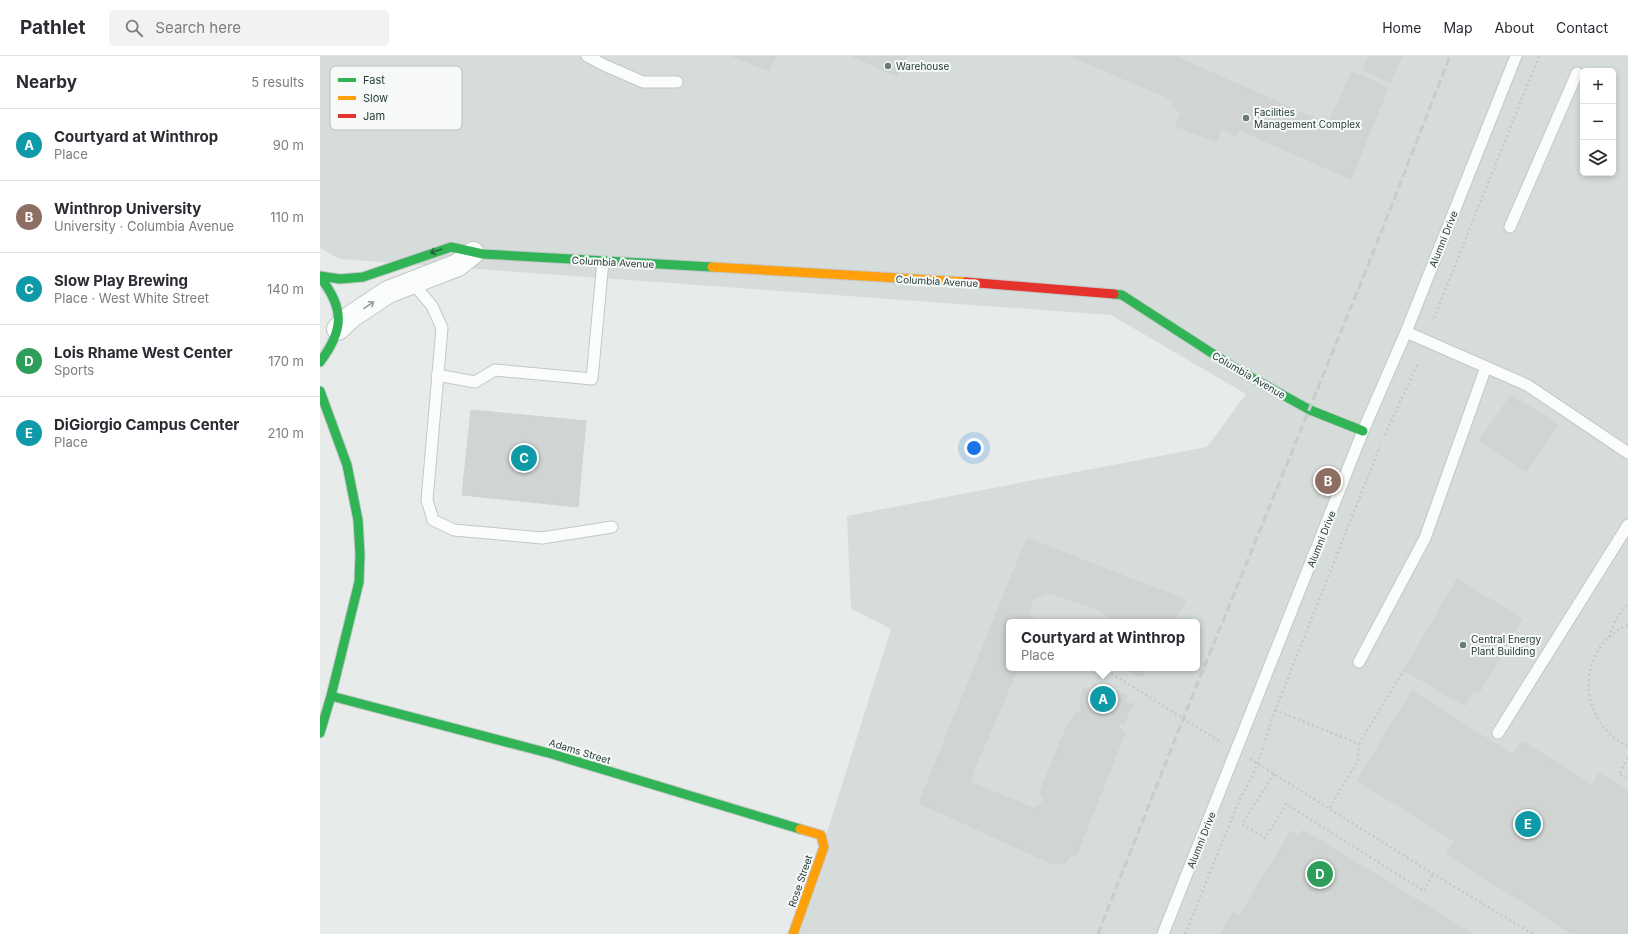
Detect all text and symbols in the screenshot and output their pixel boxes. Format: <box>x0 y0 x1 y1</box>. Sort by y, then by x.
search box <box>109 10 389 46</box>
text: Pathlet <box>20 16 85 39</box>
icon: search <box>123 17 145 39</box>
text: Search here <box>155 18 241 37</box>
text: Home <box>1382 19 1421 36</box>
text: Map <box>1443 19 1473 36</box>
text: About <box>1495 19 1534 36</box>
text: Contact <box>1556 19 1608 36</box>
place label: Warehouse <box>896 60 949 72</box>
marker: Warehouse <box>883 61 893 71</box>
legend <box>330 66 462 130</box>
map controls <box>1580 68 1616 176</box>
button: + <box>1580 68 1616 104</box>
text: Nearby <box>16 72 77 92</box>
text: Fast <box>363 73 385 87</box>
text: 5 results <box>251 74 304 90</box>
text: Slow <box>363 91 388 105</box>
button: − <box>1580 104 1616 140</box>
place label: Facilities Management Complex <box>1254 106 1361 130</box>
text: Jam <box>363 109 385 123</box>
marker: Facilities Management Complex <box>1241 113 1251 123</box>
text: Courtyard at Winthrop <box>54 127 218 146</box>
text: A <box>24 137 34 153</box>
text: 90 m <box>273 137 304 153</box>
button: layers <box>1580 140 1616 176</box>
text: Place <box>54 146 88 162</box>
text: Winthrop University <box>54 199 201 218</box>
text: B <box>25 209 33 225</box>
text: 110 m <box>270 209 304 225</box>
street label: Alumni Drive <box>1426 209 1460 269</box>
text: University · Columbia Avenue <box>54 218 234 234</box>
one-way arrow <box>430 248 442 256</box>
street label: Columbia Avenue <box>571 254 655 270</box>
text: Slow Play Brewing <box>54 271 188 290</box>
street label: Columbia Avenue <box>895 273 979 289</box>
text: C <box>24 281 34 297</box>
text: 140 m <box>267 281 304 297</box>
text: Place · West White Street <box>54 290 209 306</box>
one-way arrow <box>363 301 374 309</box>
text: Lois Rhame West Center <box>54 343 233 362</box>
street label: Columbia Avenue <box>1210 349 1288 401</box>
text: D <box>24 353 34 369</box>
text: 170 m <box>268 353 304 369</box>
text: Sports <box>54 362 94 378</box>
text: DiGiorgio Campus Center <box>54 415 239 434</box>
text: E <box>25 425 33 441</box>
text: 210 m <box>268 425 304 441</box>
text: Place <box>54 434 88 450</box>
your location <box>964 438 984 458</box>
pin: C <box>511 443 537 473</box>
pin: B <box>1315 466 1341 496</box>
street label: Alumni Drive <box>1304 509 1338 569</box>
popup <box>1006 619 1200 671</box>
text: Courtyard at Winthrop <box>1021 628 1185 647</box>
place label: Central Energy Plant Building <box>1471 633 1541 657</box>
marker: Central Energy Plant Building <box>1458 640 1468 650</box>
text: Place <box>1021 647 1055 663</box>
pin: A <box>1090 684 1116 714</box>
street label: Adams Street <box>548 736 613 766</box>
pin: E <box>1515 809 1541 839</box>
street label: Alumni Drive <box>1184 810 1218 870</box>
street label: Rose Street <box>785 853 815 909</box>
pin: D <box>1307 859 1333 889</box>

